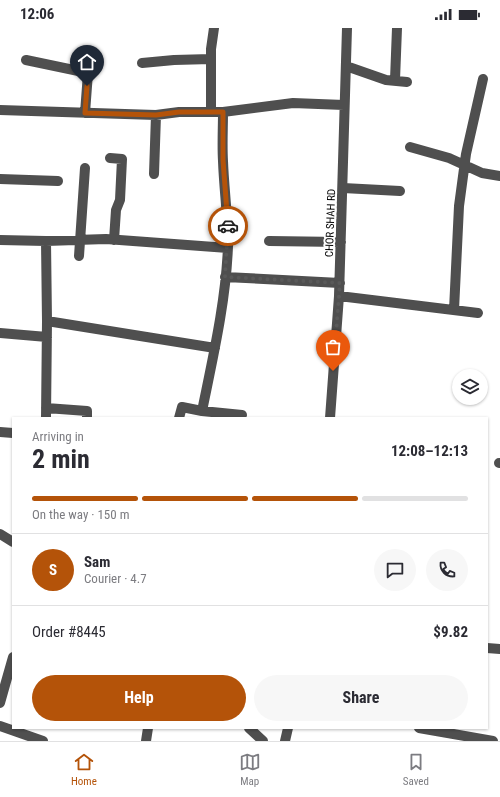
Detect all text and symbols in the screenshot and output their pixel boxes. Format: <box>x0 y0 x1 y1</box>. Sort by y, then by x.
text: 12:06 <box>20 5 54 23</box>
pin <box>70 45 104 86</box>
icon: home <box>76 51 98 73</box>
street label: CHOR SHAH RD <box>323 189 338 257</box>
courier <box>208 206 248 246</box>
icon: car <box>217 215 239 237</box>
pin <box>316 330 350 371</box>
icon: bag <box>322 336 344 358</box>
map controls <box>452 369 488 405</box>
button: layers <box>452 369 488 405</box>
text: Arriving in <box>32 429 84 444</box>
text: 12:08–12:13 <box>391 442 468 460</box>
text: 2 min <box>32 444 90 474</box>
text: On the way · 150 m <box>32 507 129 522</box>
button: chat <box>374 549 416 591</box>
button: phone <box>426 549 468 591</box>
text: Sam <box>84 553 110 571</box>
text: S <box>49 561 57 579</box>
text: Courier · 4.7 <box>84 571 147 586</box>
text: Order #8445 <box>32 623 106 641</box>
text: $9.82 <box>433 623 468 641</box>
button: Help <box>32 675 246 721</box>
button: Share <box>254 675 468 721</box>
tab: Home <box>71 751 97 788</box>
tab: Map <box>239 751 261 788</box>
tab: Saved <box>403 751 429 788</box>

